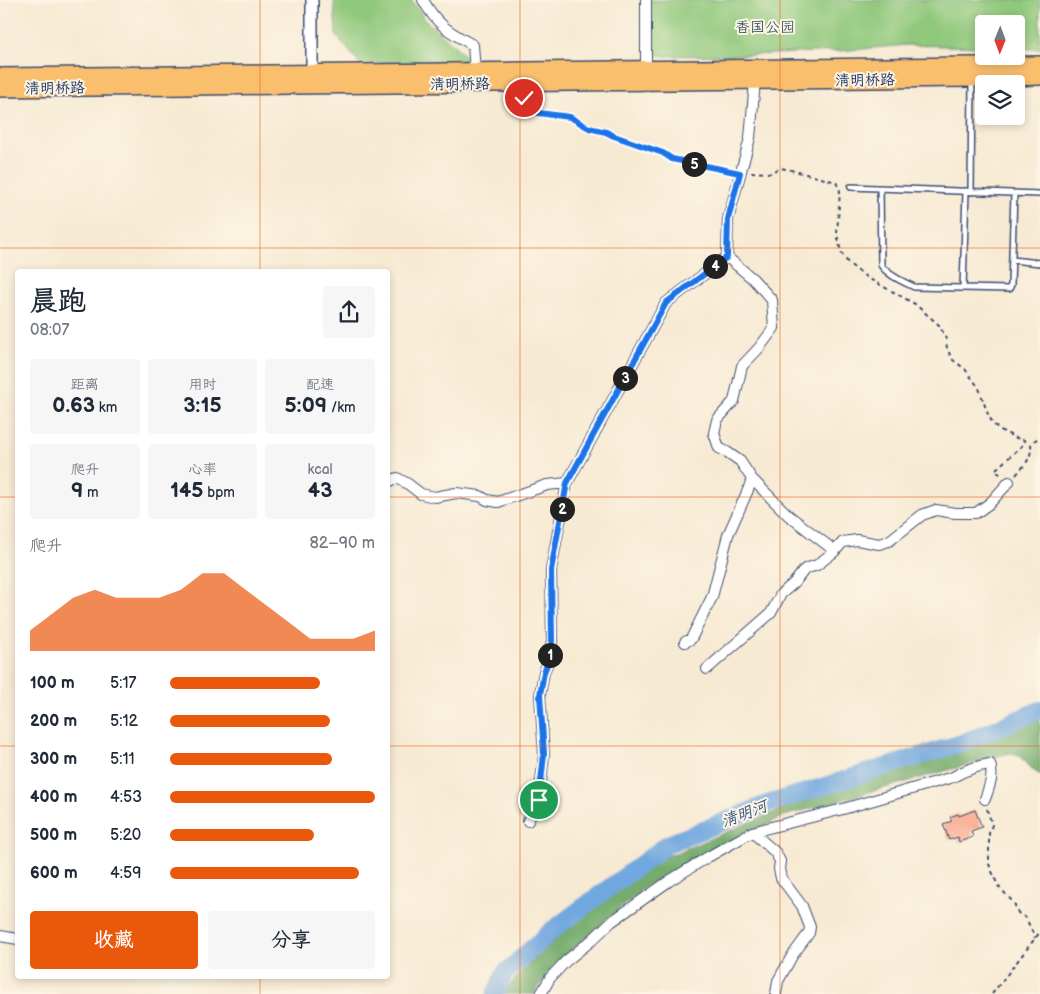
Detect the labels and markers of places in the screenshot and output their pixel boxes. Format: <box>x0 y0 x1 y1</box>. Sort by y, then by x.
pin <box>503 77 545 119</box>
pin: 5 <box>682 152 706 176</box>
pin: 4 <box>702 254 728 278</box>
pin: 3 <box>612 366 638 390</box>
pin: 2 <box>550 496 574 522</box>
pin: 1 <box>538 642 562 668</box>
pin <box>518 779 560 821</box>

